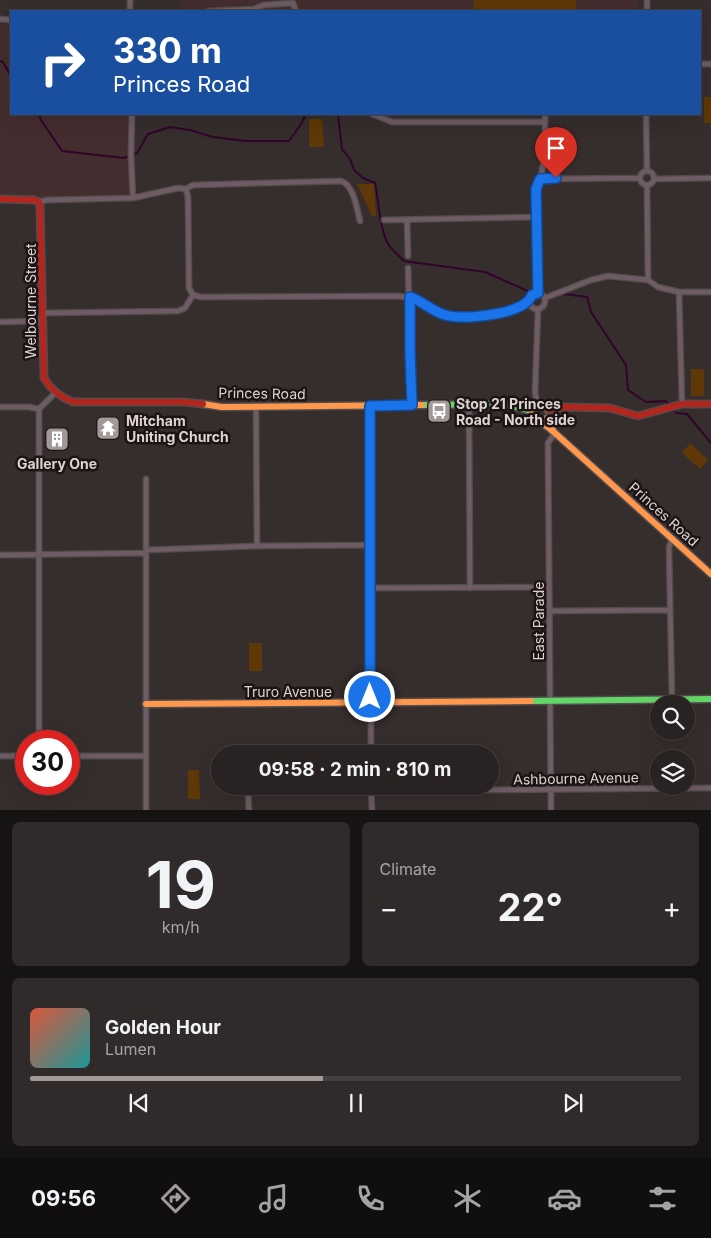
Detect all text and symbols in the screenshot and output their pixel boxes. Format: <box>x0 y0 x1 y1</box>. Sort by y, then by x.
text: 330 m <box>113 29 222 71</box>
icon: right <box>30 30 95 95</box>
text: Princes Road <box>113 71 250 97</box>
pin <box>535 127 577 178</box>
icon: arrive <box>542 134 570 162</box>
street label: Welbourne Street <box>22 243 39 359</box>
street label: Princes Road <box>218 384 306 402</box>
place label: Stop 21 Princes Road - North side <box>456 395 575 428</box>
bus stop icon: Stop 21 Princes Road - North side <box>426 398 452 424</box>
place label: Mitcham Uniting Church <box>126 412 229 445</box>
temple icon: Mitcham Uniting Church <box>95 415 121 441</box>
building icon: Gallery One <box>44 426 70 452</box>
place label: Gallery One <box>17 455 97 472</box>
street label: Princes Road <box>626 478 702 550</box>
street label: East Parade <box>530 582 547 660</box>
position arrow <box>343 670 395 722</box>
street label: Truro Avenue <box>244 683 332 700</box>
map controls <box>650 695 695 795</box>
button: search <box>650 695 695 740</box>
speed limit sign: 30 <box>15 730 80 795</box>
button: layers <box>650 750 695 795</box>
text: 09:58 · 2 min · 810 m <box>259 758 451 781</box>
street label: Ashbourne Avenue <box>513 768 639 788</box>
text: 19 <box>146 845 216 924</box>
text: Climate <box>380 859 436 879</box>
text: 22° <box>498 884 563 930</box>
text: − <box>380 891 398 925</box>
text: + <box>662 891 681 925</box>
text: km/h <box>162 917 200 937</box>
text: Golden Hour <box>105 1016 221 1039</box>
text: Lumen <box>105 1039 156 1059</box>
icon: previous <box>125 1089 153 1117</box>
icon: pause <box>342 1089 370 1117</box>
icon: next <box>559 1089 587 1117</box>
icon: directions <box>158 1181 193 1216</box>
icon: music <box>256 1181 291 1216</box>
icon: phone <box>353 1181 388 1216</box>
icon: climate <box>450 1181 485 1216</box>
icon: car <box>547 1181 582 1216</box>
icon: filters <box>645 1181 680 1216</box>
text: 09:56 <box>31 1185 96 1211</box>

